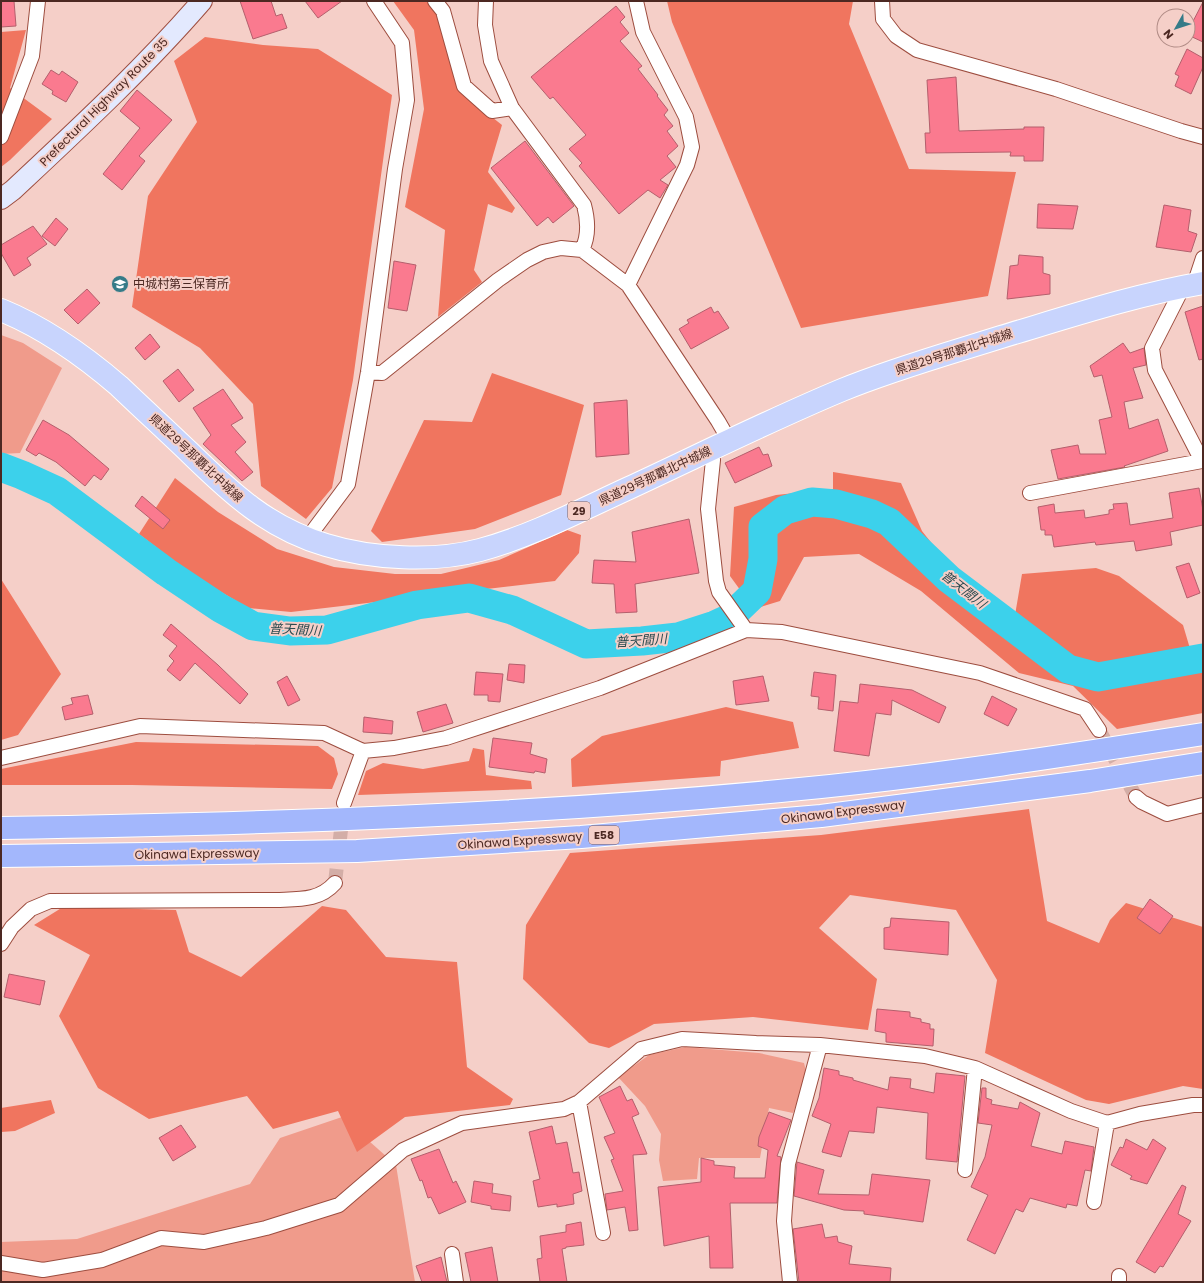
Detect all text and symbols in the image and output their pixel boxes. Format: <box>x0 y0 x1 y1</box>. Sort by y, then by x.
north arrow <box>1156 8 1196 48</box>
text: N <box>1159 26 1177 43</box>
street label: Prefectural Highway Route 35 <box>36 34 172 170</box>
school or university icon: 中城村第三保育所 <box>110 274 130 294</box>
place label: 中城村第三保育所 <box>133 275 229 292</box>
street label: 県道29号那覇北中城線 <box>893 325 1015 379</box>
street label: 県道29号那覇北中城線 <box>146 410 247 506</box>
street label: 県道29号那覇北中城線 <box>596 442 714 509</box>
road number: 29 <box>568 502 590 520</box>
water label: 普天間川 <box>937 566 992 614</box>
water label: 普天間川 <box>269 619 323 640</box>
water label: 普天間川 <box>614 629 670 652</box>
street label: Okinawa Expressway <box>780 795 906 828</box>
road number: E58 <box>589 826 619 844</box>
street label: Okinawa Expressway <box>457 828 583 853</box>
street label: Okinawa Expressway <box>135 844 260 863</box>

